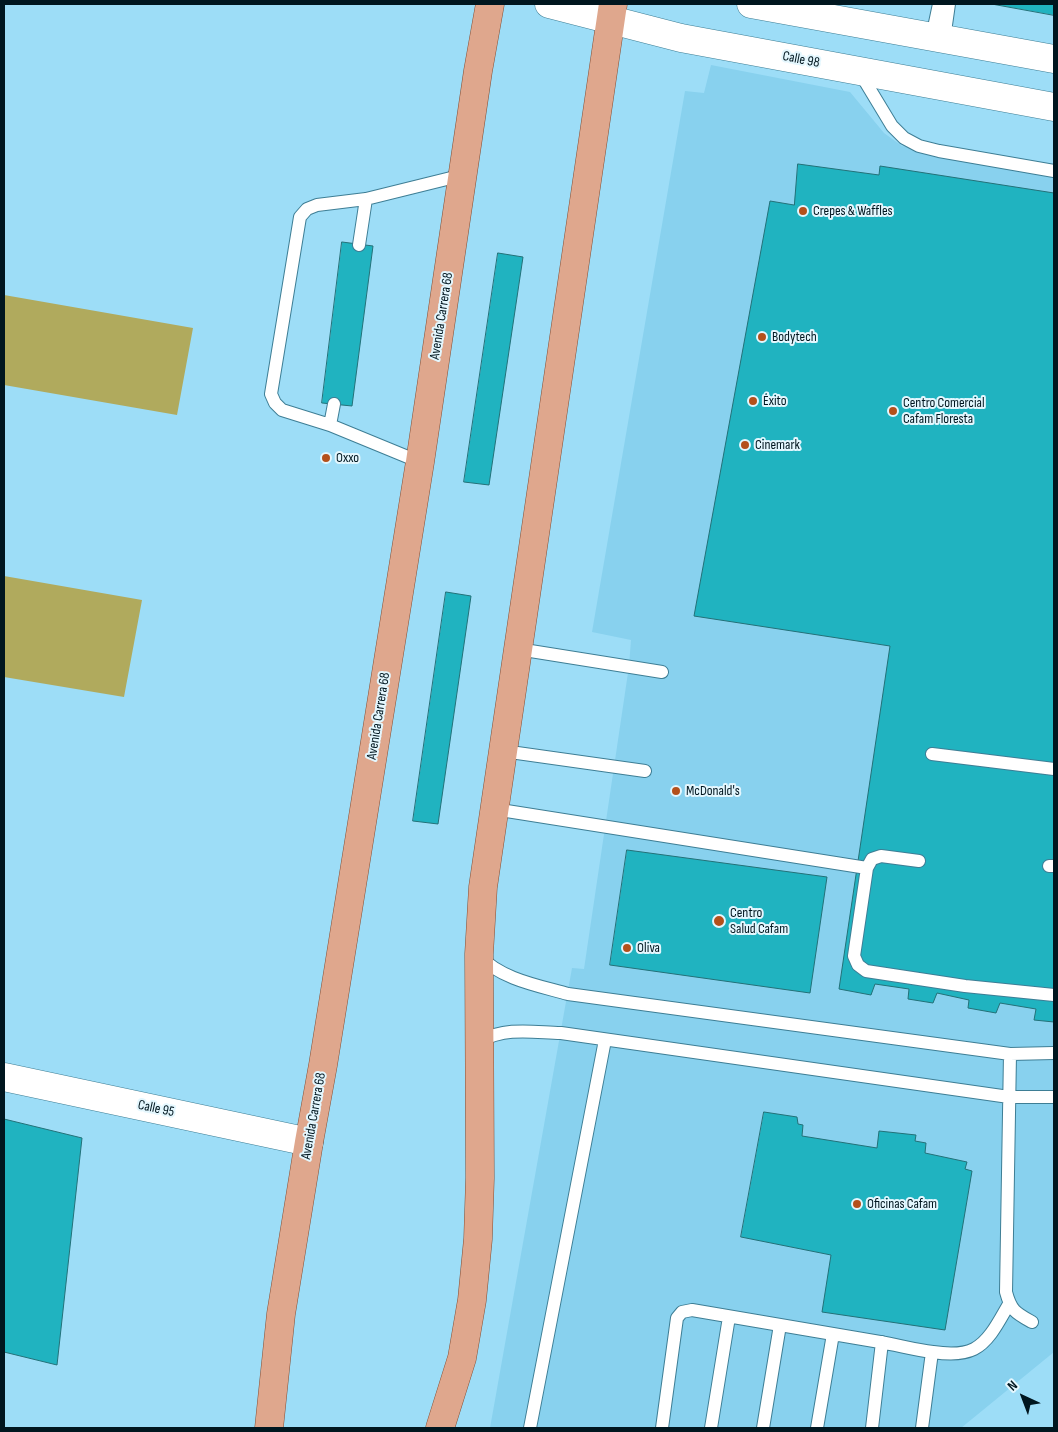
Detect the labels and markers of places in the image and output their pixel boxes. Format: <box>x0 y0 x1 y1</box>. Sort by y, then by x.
place label: Crepes & Waffles <box>813 203 893 219</box>
marker: Crepes & Waffles <box>797 205 809 217</box>
place label: Bodytech <box>772 329 817 345</box>
marker: Bodytech <box>756 331 768 343</box>
place label: Éxito <box>763 393 787 409</box>
marker: Éxito <box>747 395 759 407</box>
place label: Centro Comercial Cafam Floresta <box>903 395 985 428</box>
marker: Centro Comercial Cafam Floresta <box>887 405 899 417</box>
place label: Cinemark <box>755 437 800 453</box>
marker: Cinemark <box>739 439 751 451</box>
place label: Oxxo <box>336 450 359 466</box>
marker: Oxxo <box>320 452 332 464</box>
place label: McDonald's <box>686 783 740 799</box>
marker: McDonald's <box>670 785 682 797</box>
place label: Centro Salud Cafam <box>730 905 788 938</box>
marker: Centro Salud Cafam <box>712 914 726 928</box>
place label: Oliva <box>637 940 660 956</box>
marker: Oliva <box>621 942 633 954</box>
place label: Oficinas Cafam <box>867 1196 937 1212</box>
marker: Oficinas Cafam <box>851 1198 863 1210</box>

